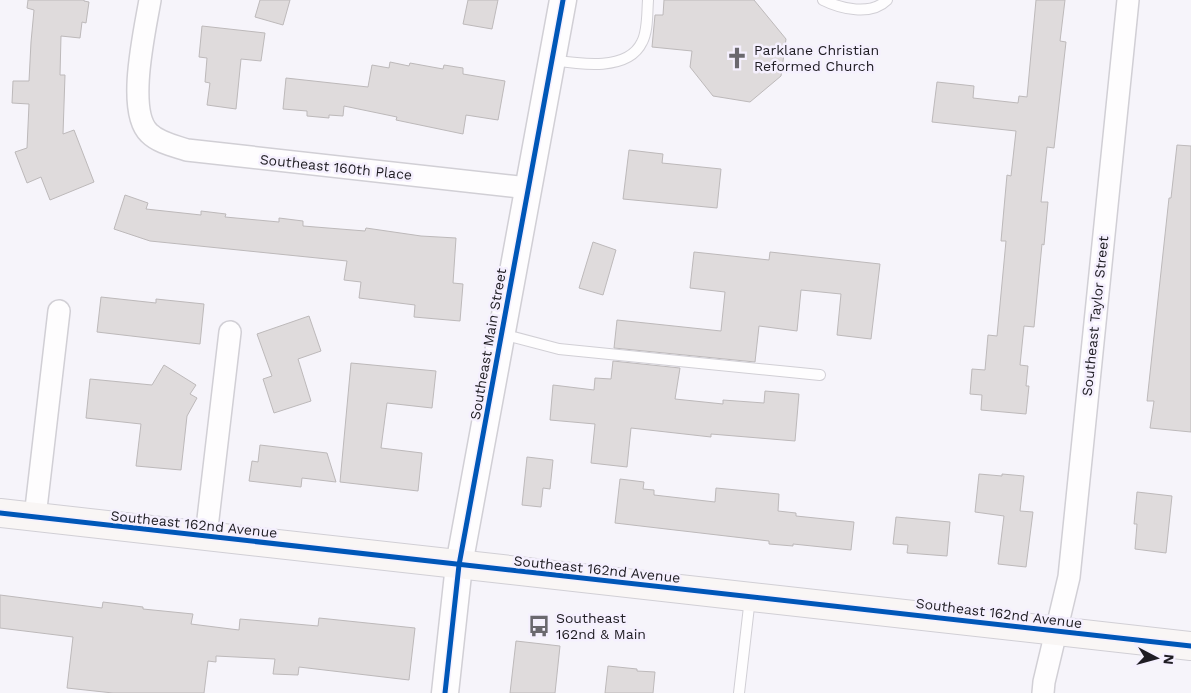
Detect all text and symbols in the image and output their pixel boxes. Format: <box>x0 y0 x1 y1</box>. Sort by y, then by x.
place label: Parklane Christian Reformed Church <box>754 42 879 74</box>
church icon: Parklane Christian Reformed Church <box>724 45 750 71</box>
street label: Southeast 160th Place <box>259 151 413 183</box>
street label: Southeast Taylor Street <box>1079 235 1111 397</box>
street label: Southeast Main Street <box>467 267 509 421</box>
street label: Southeast 162nd Avenue <box>110 507 278 541</box>
street label: Southeast 162nd Avenue <box>513 552 681 586</box>
street label: Southeast 162nd Avenue <box>915 595 1083 631</box>
place label: Southeast 162nd & Main <box>556 610 646 642</box>
bus stop icon: Southeast 162nd & Main <box>526 613 552 639</box>
north arrow <box>1131 633 1181 683</box>
text: N <box>1160 653 1177 665</box>

